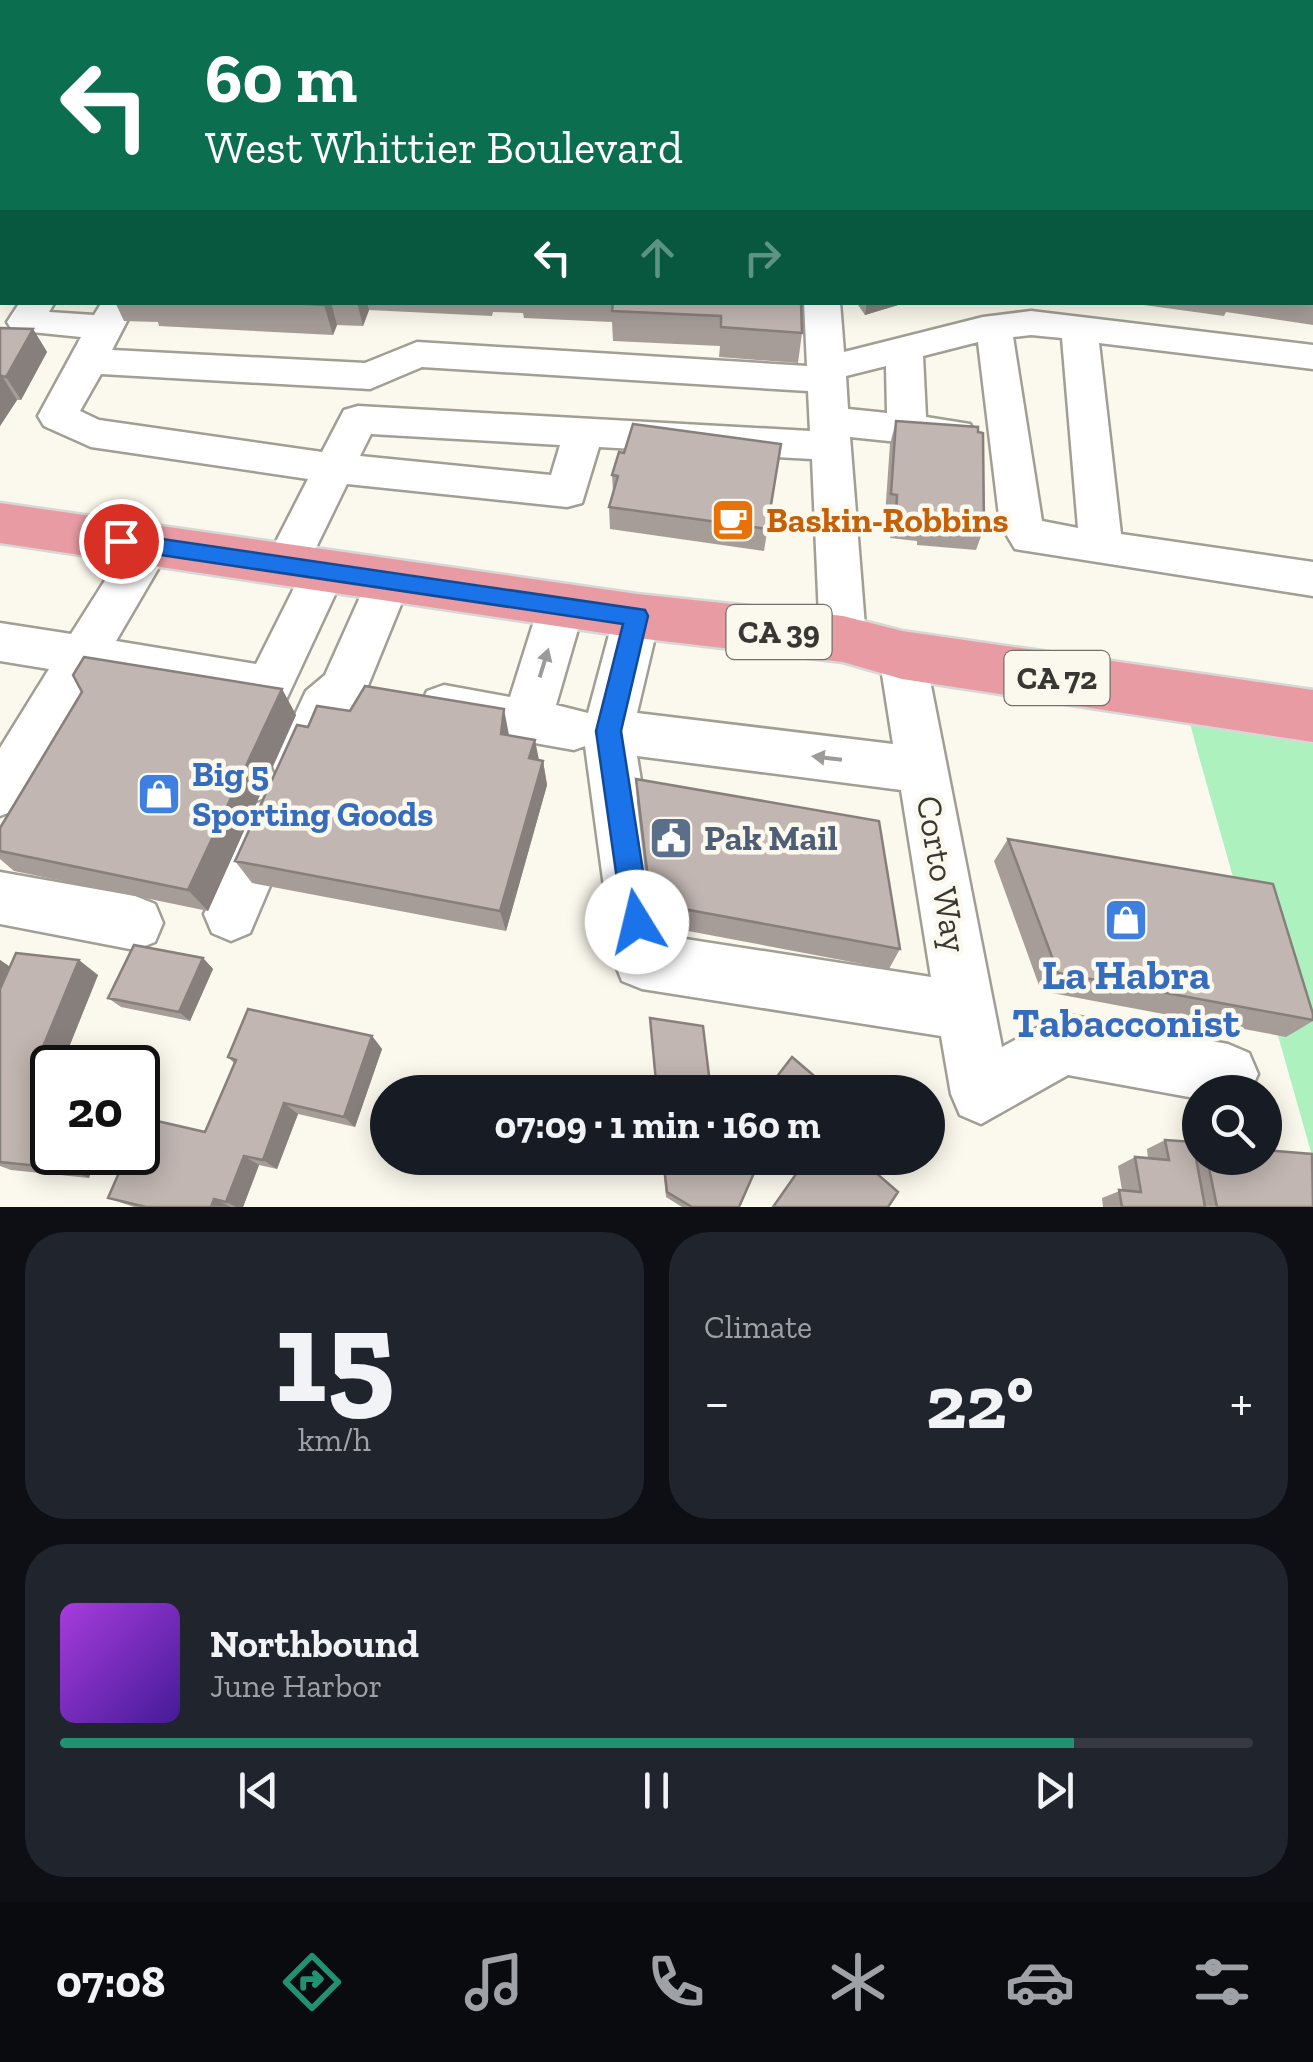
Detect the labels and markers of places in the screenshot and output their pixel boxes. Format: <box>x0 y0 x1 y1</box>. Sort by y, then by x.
cafe icon: Baskin-Robbins <box>710 497 756 543</box>
pin <box>79 499 164 584</box>
place label: Baskin-Robbins <box>766 499 1009 541</box>
place label: Big 5 Sporting Goods <box>192 753 433 835</box>
shop icon: Big 5 Sporting Goods <box>136 771 182 817</box>
public building icon: Pak Mail <box>648 815 694 861</box>
place label: Pak Mail <box>704 817 838 859</box>
shop icon: La Habra Tabacconist <box>1103 897 1149 943</box>
place label: La Habra Tabacconist <box>1012 949 1241 1048</box>

